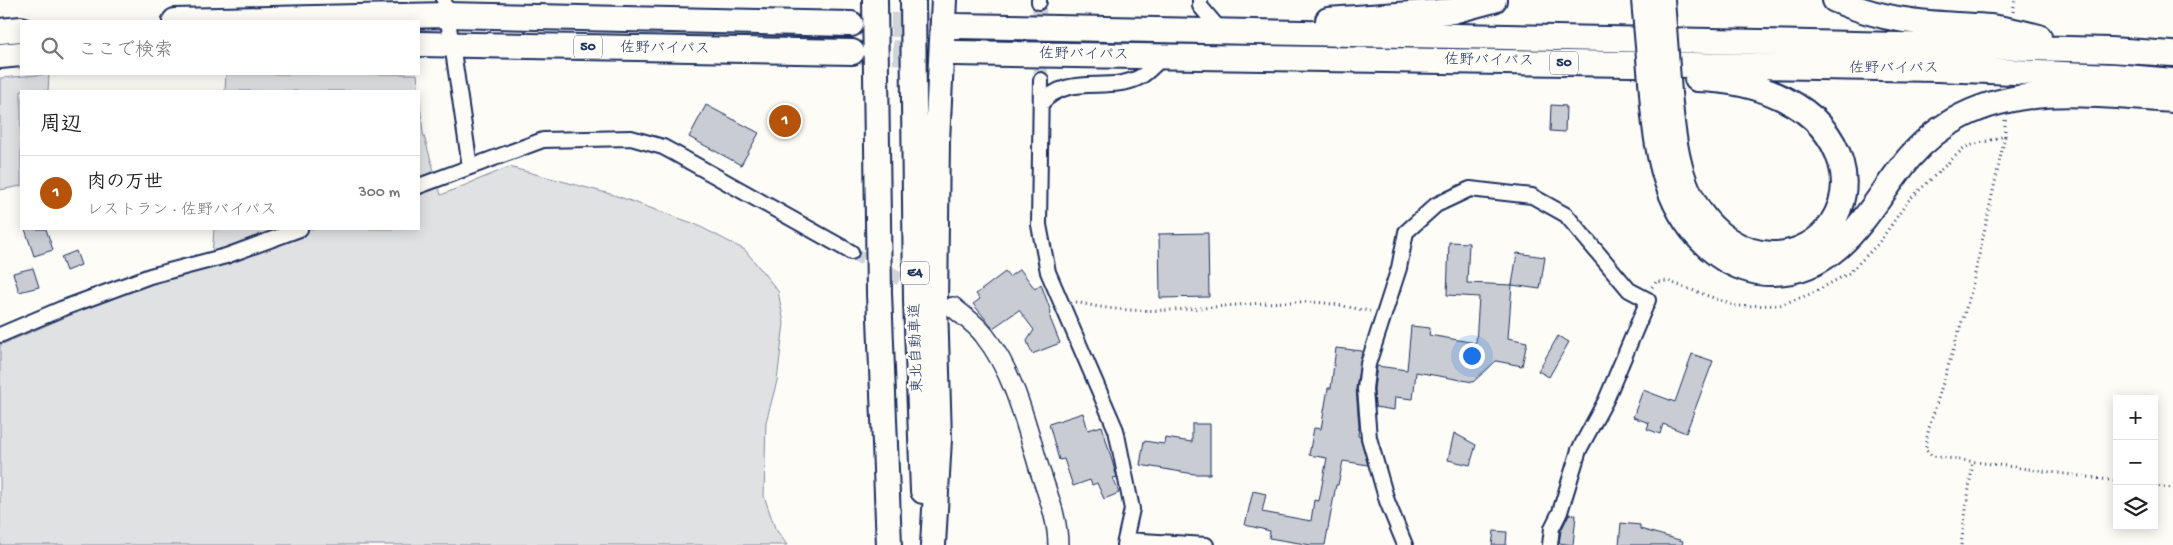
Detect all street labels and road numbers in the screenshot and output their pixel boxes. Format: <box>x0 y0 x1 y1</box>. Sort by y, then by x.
road number: 50 <box>574 36 602 58</box>
street label: 佐野バイパス <box>620 39 710 59</box>
street label: 佐野バイパス <box>1039 45 1129 65</box>
street label: 佐野バイパス <box>1444 51 1534 71</box>
road number: 50 <box>1550 52 1578 74</box>
street label: 佐野バイパス <box>1849 60 1939 78</box>
road number: E4 <box>901 262 929 284</box>
street label: 東北自動車道 <box>905 303 928 393</box>

